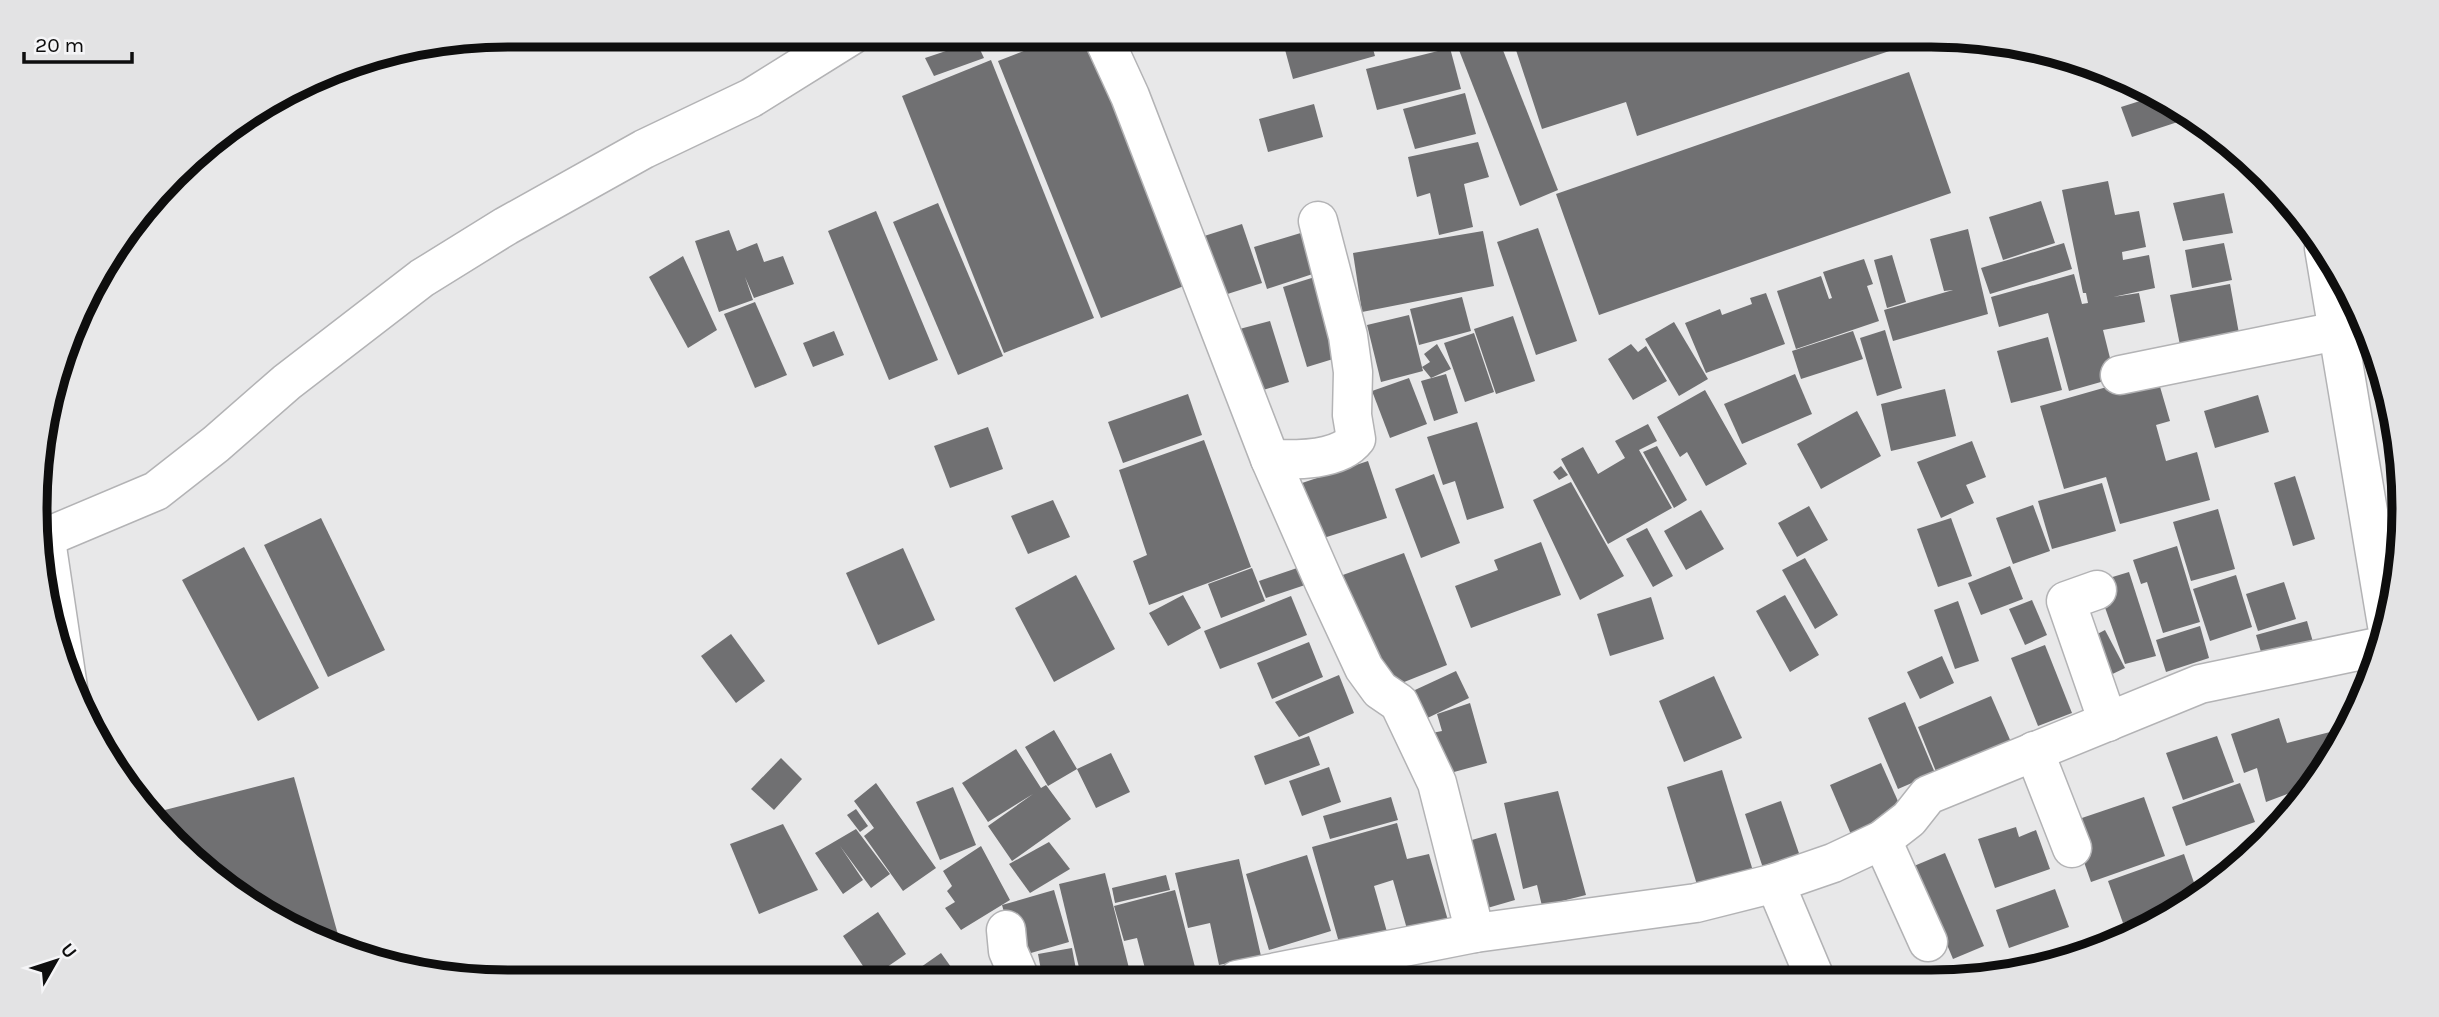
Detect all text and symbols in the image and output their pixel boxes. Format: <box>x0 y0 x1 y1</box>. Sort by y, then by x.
scale bar <box>24 21 133 65</box>
text: 20 m <box>35 33 84 57</box>
north arrow <box>21 926 91 996</box>
text: U <box>56 939 81 963</box>

